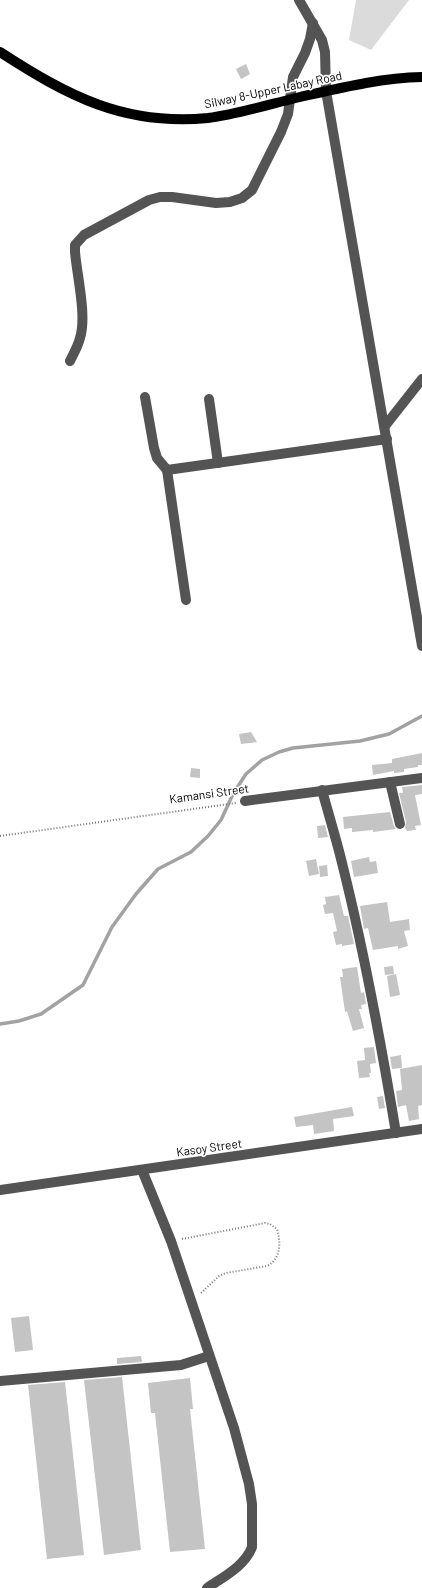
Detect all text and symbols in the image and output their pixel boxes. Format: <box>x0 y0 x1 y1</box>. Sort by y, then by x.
street label: Silway 8-Upper Labay Road <box>203 68 343 110</box>
street label: Kamansi Street <box>168 781 250 805</box>
street label: Kasoy Street <box>175 1135 243 1159</box>

